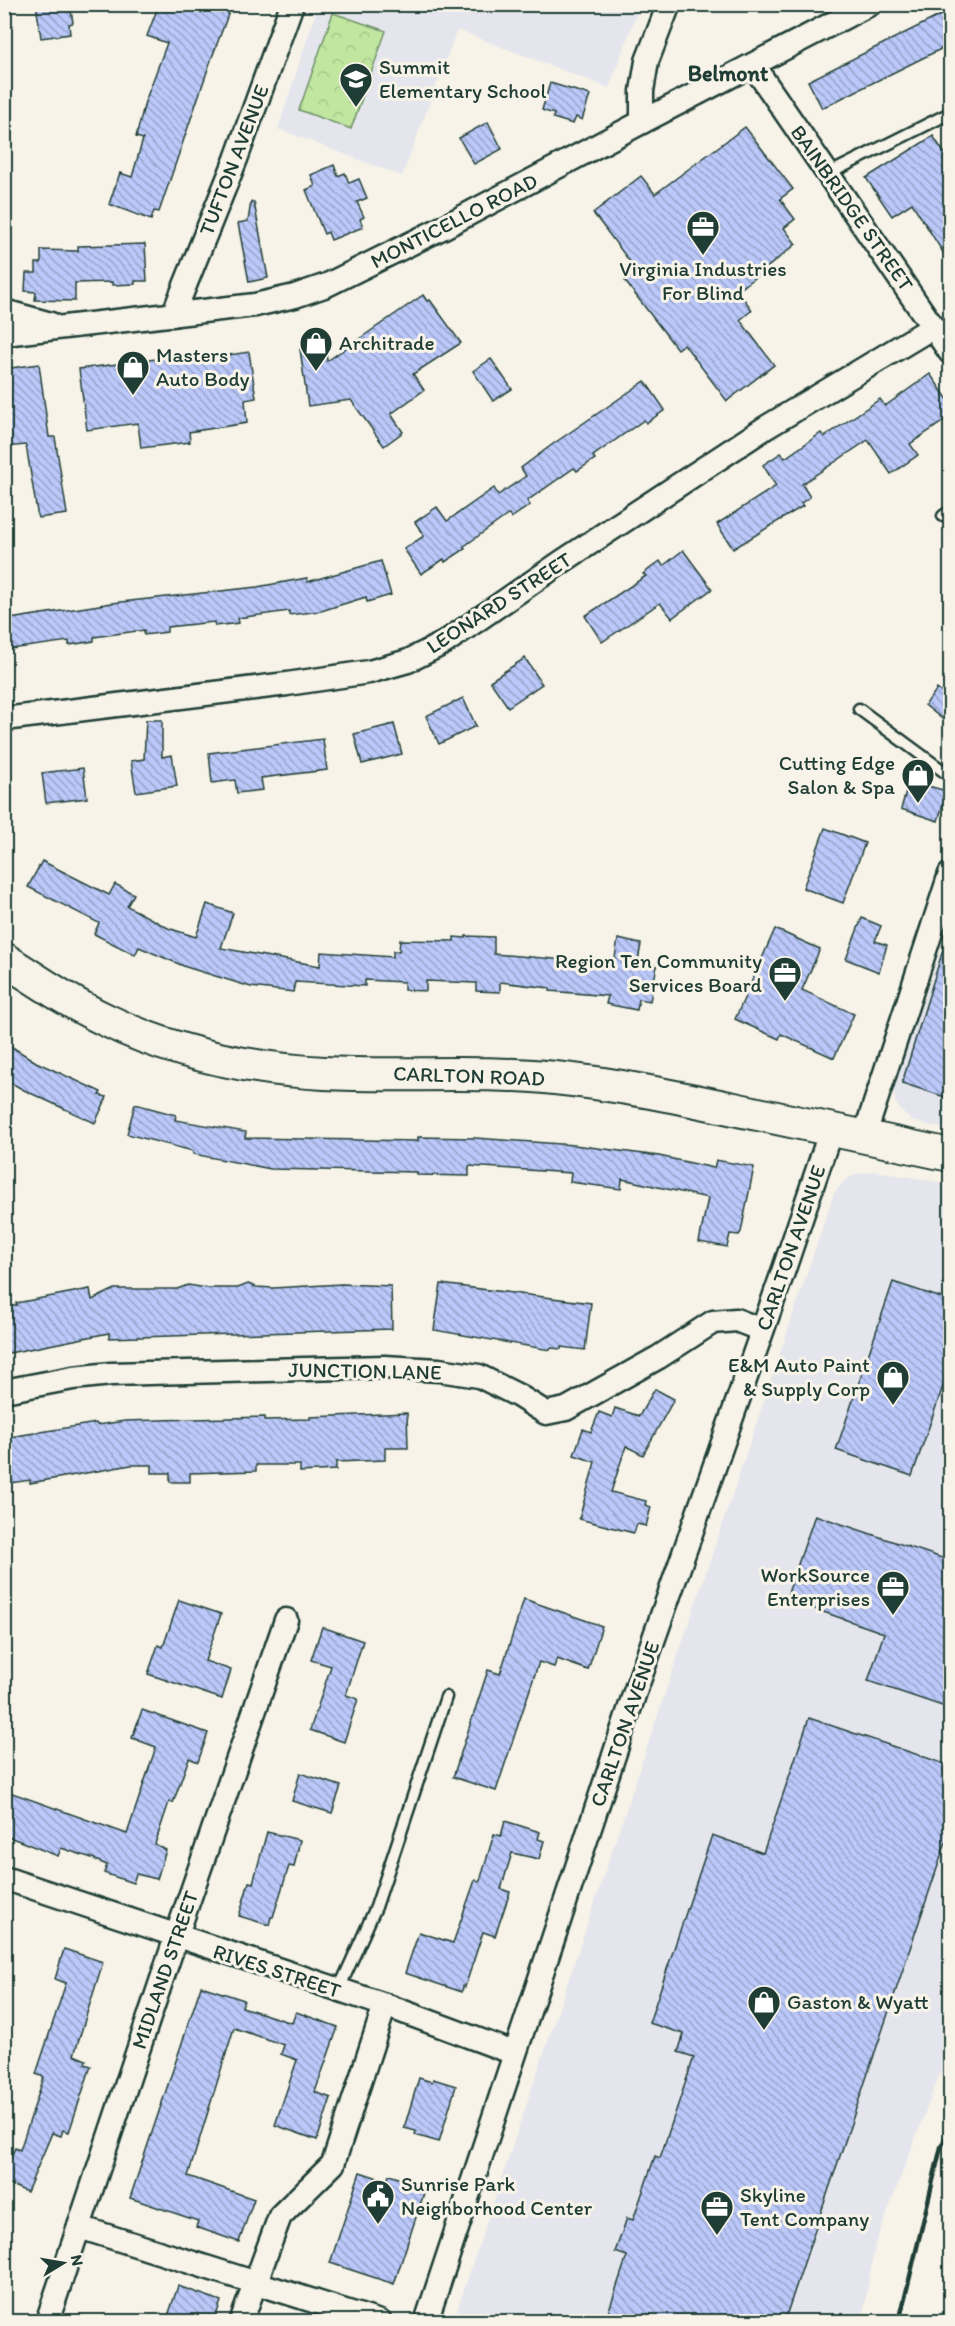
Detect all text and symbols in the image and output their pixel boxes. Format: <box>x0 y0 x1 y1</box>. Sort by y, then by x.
place label: Summit Elementary School <box>379 54 547 103</box>
district label: Belmont <box>688 60 769 87</box>
school or university icon: Summit Elementary School <box>338 61 374 108</box>
street label: TUFTON AVENUE <box>193 81 274 239</box>
street label: BAINBRIDGE STREET <box>786 120 919 296</box>
street label: MONTICELLO ROAD <box>366 168 541 273</box>
office icon: Virginia Industries For Blind <box>685 209 721 256</box>
place label: Virginia Industries For Blind <box>619 256 787 305</box>
shop icon: Architrade <box>298 325 334 372</box>
place label: Architrade <box>339 330 435 355</box>
place label: Masters Auto Body <box>156 342 250 391</box>
shop icon: Masters Auto Body <box>115 349 151 396</box>
street label: LEONARD STREET <box>421 546 576 659</box>
place label: Cutting Edge Salon & Spa <box>779 750 895 799</box>
shop icon: Cutting Edge Salon & Spa <box>900 757 936 804</box>
place label: Region Ten Community Services Board <box>555 948 763 997</box>
office icon: Region Ten Community Services Board <box>767 955 803 1002</box>
street label: CARLTON ROAD <box>393 1060 545 1091</box>
street label: CARLTON AVENUE <box>750 1162 831 1334</box>
place label: E&M Auto Paint & Supply Corp <box>728 1352 870 1401</box>
street label: JUNCTION LANE <box>288 1357 442 1384</box>
shop icon: E&M Auto Paint & Supply Corp <box>875 1359 911 1406</box>
place label: WorkSource Enterprises <box>761 1562 870 1611</box>
office icon: WorkSource Enterprises <box>875 1569 911 1616</box>
street label: CARLTON AVENUE <box>584 1638 665 1810</box>
street label: MIDLAND STREET <box>126 1887 203 2052</box>
street label: RIVES STREET <box>210 1938 344 2003</box>
shop icon: Gaston & Wyatt <box>746 1984 782 2031</box>
place label: Gaston & Wyatt <box>787 1989 929 2014</box>
place label: Sunrise Park Neighborhood Center <box>401 2171 593 2220</box>
public building icon: Sunrise Park Neighborhood Center <box>360 2178 396 2225</box>
place label: Skyline Tent Company <box>740 2182 869 2231</box>
office icon: Skyline Tent Company <box>699 2189 735 2236</box>
north arrow <box>33 2233 93 2293</box>
text: N <box>67 2253 88 2267</box>

